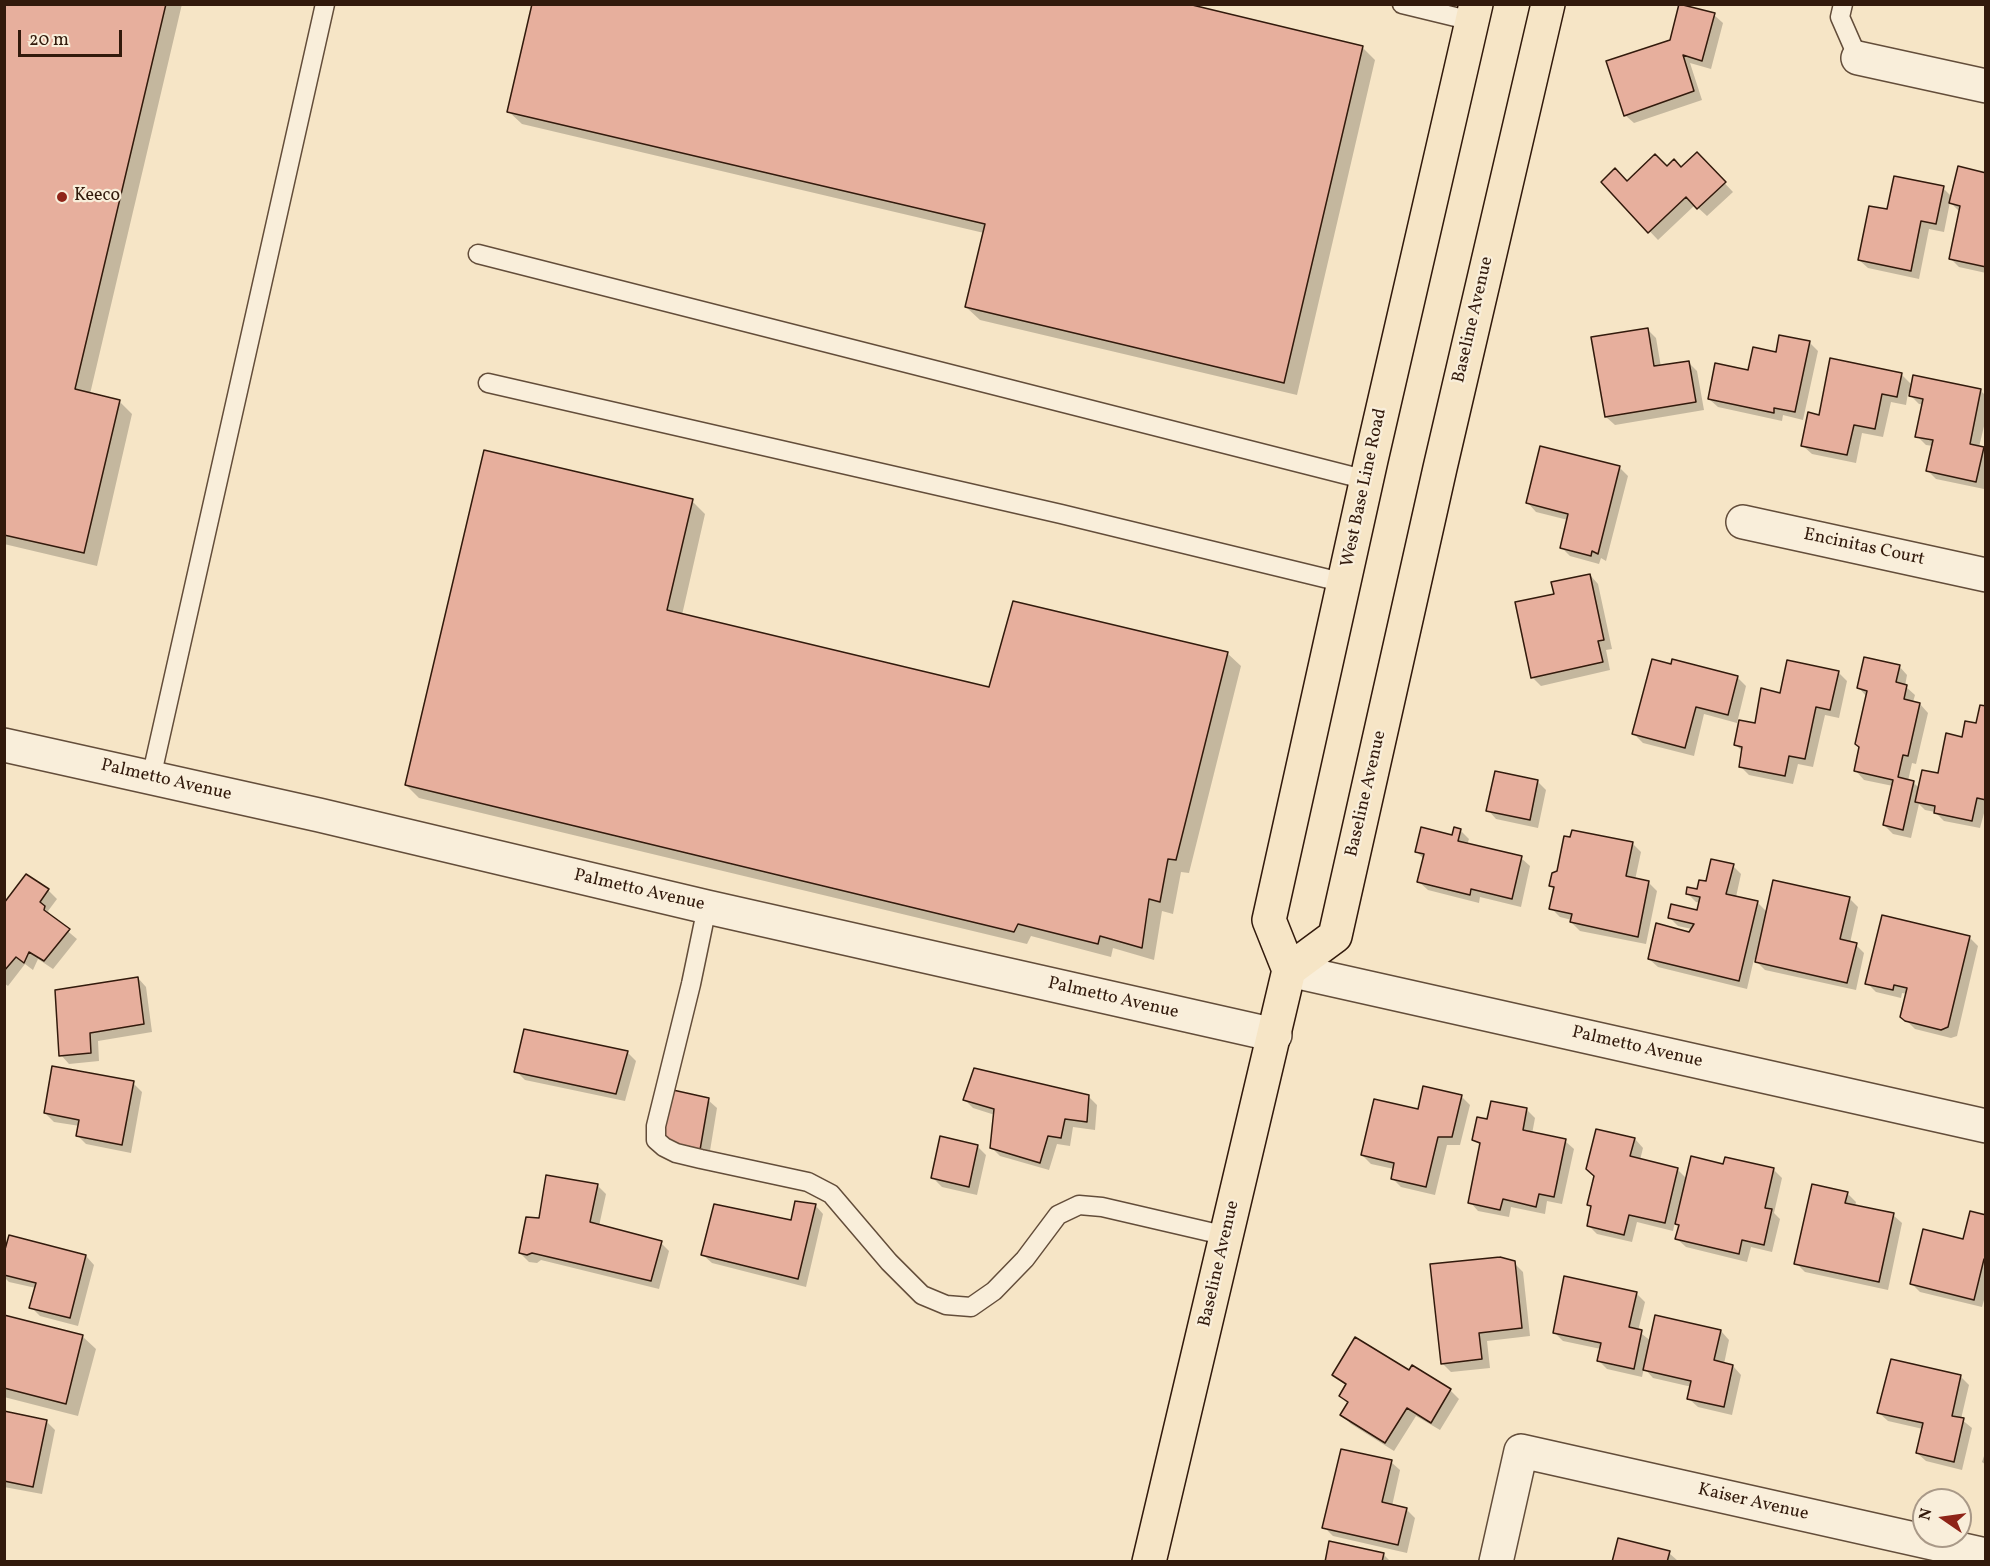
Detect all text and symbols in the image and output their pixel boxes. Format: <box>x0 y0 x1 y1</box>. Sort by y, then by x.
scale bar <box>21 18 124 56</box>
text: 20 m <box>29 28 69 53</box>
place label: Keeco <box>74 186 120 208</box>
marker: Keeco <box>55 190 69 204</box>
street label: Baseline Avenue <box>1449 255 1499 385</box>
street label: West Base Line Road <box>1338 407 1392 569</box>
street label: Encinitas Court <box>1802 525 1926 571</box>
street label: Baseline Avenue <box>1342 729 1392 859</box>
street label: Palmetto Avenue <box>98 755 234 807</box>
street label: Palmetto Avenue <box>571 865 707 917</box>
street label: Palmetto Avenue <box>1045 973 1181 1025</box>
street label: Palmetto Avenue <box>1569 1022 1705 1074</box>
street label: Baseline Avenue <box>1195 1199 1245 1329</box>
street label: Kaiser Avenue <box>1696 1480 1810 1526</box>
north arrow <box>1912 1488 1972 1548</box>
text: N <box>1914 1506 1938 1523</box>

